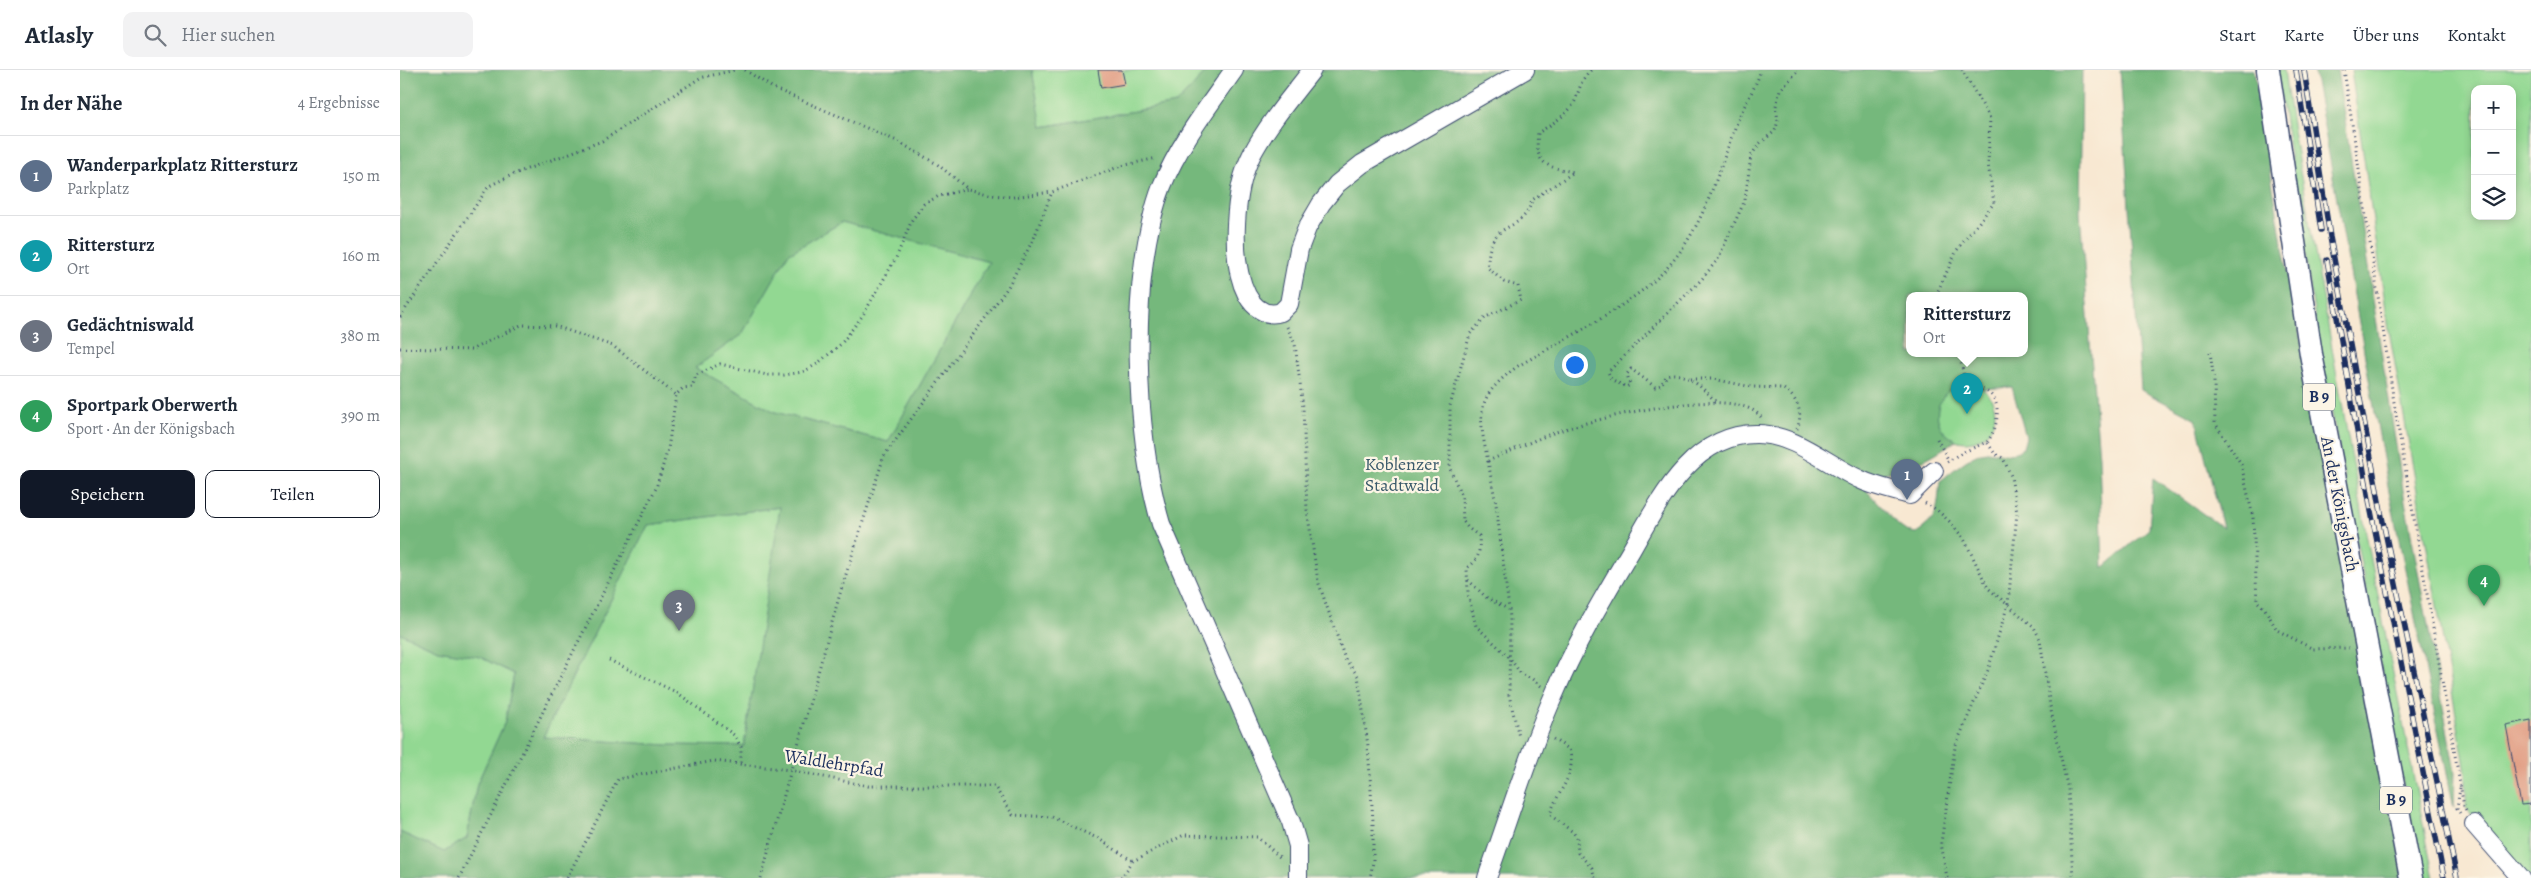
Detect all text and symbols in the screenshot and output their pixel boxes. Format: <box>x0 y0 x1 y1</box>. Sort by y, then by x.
search box <box>123 12 473 57</box>
text: Atlasly <box>25 19 93 51</box>
icon: search <box>141 21 169 49</box>
text: Hier suchen <box>181 22 275 48</box>
text: Start <box>2219 23 2256 47</box>
text: Karte <box>2284 23 2324 47</box>
text: Über uns <box>2352 23 2419 47</box>
text: Kontakt <box>2447 23 2506 47</box>
map controls <box>2471 85 2516 220</box>
button: + <box>2471 85 2516 130</box>
text: In der Nähe <box>20 89 122 117</box>
text: 4 Ergebnisse <box>298 92 380 114</box>
button: − <box>2471 130 2516 175</box>
text: Wanderparkplatz Rittersturz <box>67 152 298 178</box>
text: 1 <box>33 165 39 187</box>
text: 150 m <box>343 165 380 187</box>
button: layers <box>2471 175 2516 220</box>
text: Parkplatz <box>67 178 129 200</box>
text: Rittersturz <box>67 232 155 258</box>
text: 2 <box>32 245 40 267</box>
text: 160 m <box>342 245 380 267</box>
text: Ort <box>67 258 89 280</box>
popup <box>1906 292 2028 357</box>
text: Rittersturz <box>1923 301 2011 327</box>
text: Gedächtniswald <box>67 312 194 338</box>
text: 3 <box>33 325 39 347</box>
text: 380 m <box>341 325 380 347</box>
text: Ort <box>1923 327 1946 349</box>
text: Tempel <box>67 338 115 360</box>
your location <box>1562 352 1588 378</box>
pin: 2 <box>1951 373 1983 414</box>
road number: B 9 <box>2303 384 2335 411</box>
text: Sportpark Oberwerth <box>67 392 238 418</box>
text: 4 <box>32 405 40 427</box>
text: 390 m <box>341 405 380 427</box>
text: Sport · An der Königsbach <box>67 418 235 440</box>
street label: An der Königsbach <box>2315 433 2365 574</box>
park label: Koblenzer Stadtwald <box>1365 452 1439 497</box>
pin: 1 <box>1891 459 1923 500</box>
button: Speichern <box>20 470 195 518</box>
button: Teilen <box>205 470 380 518</box>
pin: 4 <box>2468 565 2500 606</box>
pin: 3 <box>663 590 695 631</box>
street label: Waldlehrpfad <box>782 743 886 783</box>
road number: B 9 <box>2380 786 2412 814</box>

